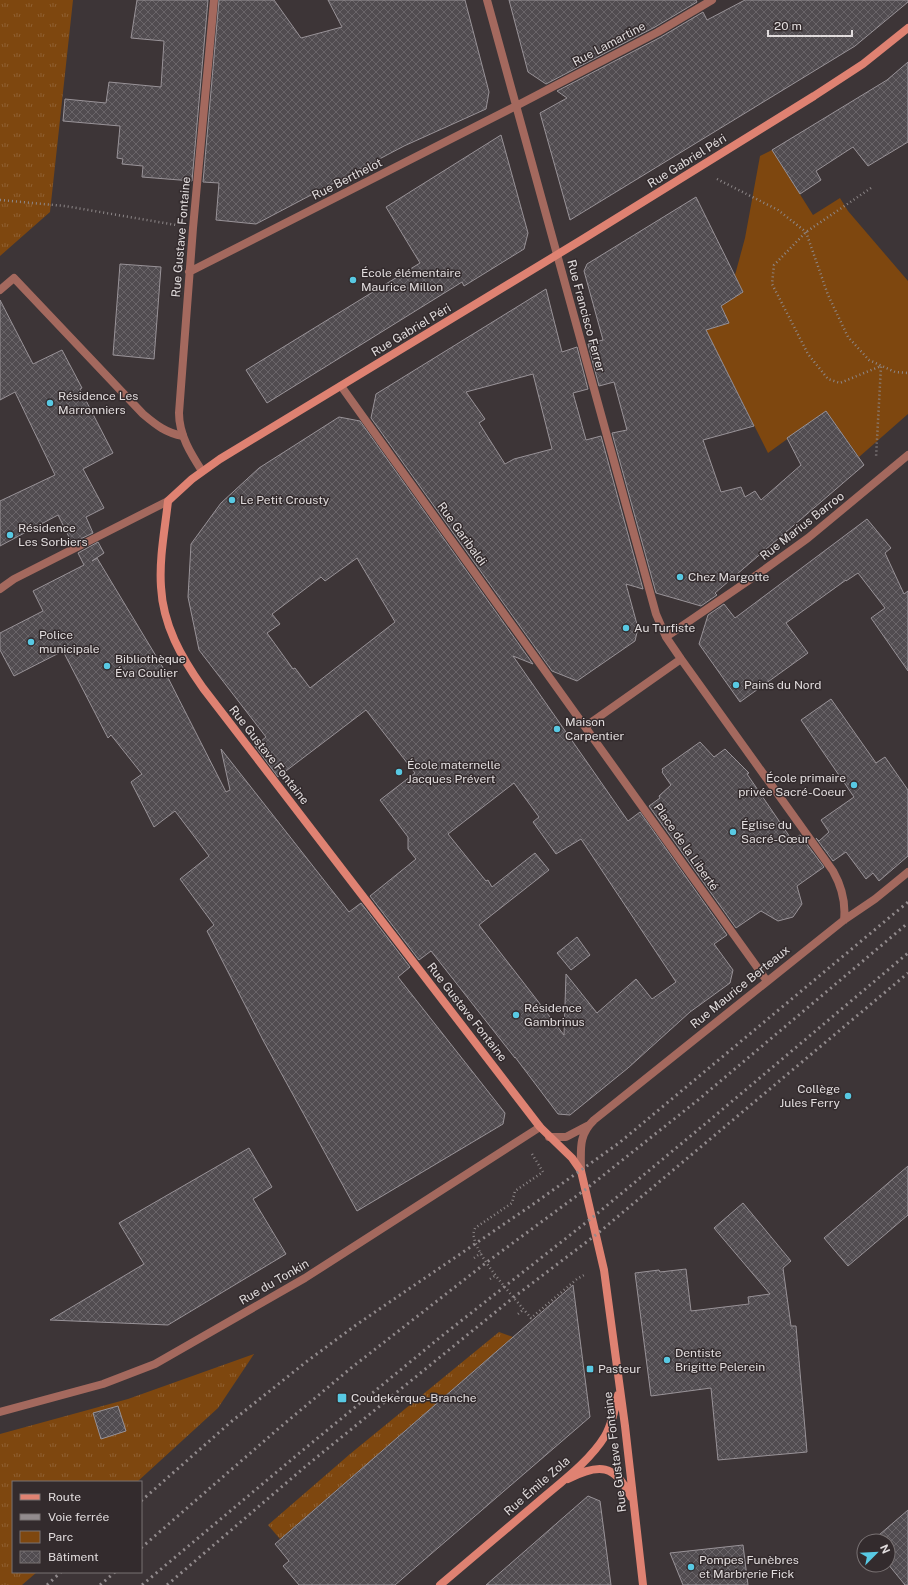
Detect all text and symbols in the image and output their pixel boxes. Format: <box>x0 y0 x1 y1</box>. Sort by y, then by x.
scale bar <box>768 12 852 38</box>
street label: Rue Lamartine <box>570 19 648 69</box>
text: 20 m <box>774 19 802 33</box>
street label: Rue Gabriel Péri <box>645 131 729 191</box>
street label: Rue Berthelot <box>310 155 385 203</box>
street label: Rue Gustave Fontaine <box>169 176 193 298</box>
street label: Rue Francisco Ferrer <box>564 258 608 374</box>
place label: École élémentaire Maurice Millon <box>361 266 461 294</box>
marker: École élémentaire Maurice Millon <box>348 275 358 285</box>
street label: Rue Gabriel Péri <box>369 301 453 359</box>
place label: Résidence Les Marronniers <box>58 389 138 417</box>
marker: Résidence Les Marronniers <box>45 398 55 408</box>
street label: Rue Marius Barroo <box>757 489 847 563</box>
place label: Le Petit Crousty <box>240 493 330 507</box>
marker: Le Petit Crousty <box>227 495 237 505</box>
street label: Rue Garibaldi <box>434 500 490 568</box>
place label: Résidence Les Sorbiers <box>18 521 88 549</box>
marker: Résidence Les Sorbiers <box>5 530 15 540</box>
place label: Chez Margotte <box>688 570 770 584</box>
marker: Chez Margotte <box>675 572 685 582</box>
place label: Au Turfiste <box>634 621 695 635</box>
marker: Au Turfiste <box>621 623 631 633</box>
place label: Police municipale <box>39 628 100 656</box>
marker: Police municipale <box>26 637 36 647</box>
place label: Bibliothèque Éva Coulier <box>115 652 186 680</box>
marker: Bibliothèque Éva Coulier <box>102 661 112 671</box>
place label: Pains du Nord <box>744 678 821 692</box>
marker: Pains du Nord <box>731 680 741 690</box>
street label: Rue Gustave Fontaine <box>226 703 312 807</box>
place label: Maison Carpentier <box>565 715 625 743</box>
marker: Maison Carpentier <box>552 724 562 734</box>
place label: École maternelle Jacques Prévert <box>407 758 501 786</box>
marker: École maternelle Jacques Prévert <box>394 767 404 777</box>
place label: École primaire privée Sacré-Coeur <box>738 771 846 799</box>
marker: École primaire privée Sacré-Coeur <box>849 780 859 790</box>
street label: Place de la Liberté <box>651 801 722 894</box>
place label: Église du Sacré-Cœur <box>741 818 810 846</box>
marker: Église du Sacré-Cœur <box>728 827 738 837</box>
street label: Rue Maurice Berteaux <box>688 943 793 1031</box>
street label: Rue Gustave Fontaine <box>424 960 510 1064</box>
place label: Résidence Gambrinus <box>524 1001 585 1029</box>
marker: Résidence Gambrinus <box>511 1010 521 1020</box>
place label: Collège Jules Ferry <box>780 1082 841 1110</box>
marker: Collège Jules Ferry <box>843 1091 853 1101</box>
street label: Rue du Tonkin <box>237 1256 311 1308</box>
place label: Dentiste Brigitte Pelerein <box>675 1346 765 1374</box>
marker: Dentiste Brigitte Pelerein <box>662 1355 672 1365</box>
place label: Pasteur <box>598 1362 641 1376</box>
marker: Pasteur <box>585 1364 595 1374</box>
place label: Coudekerque-Branche <box>351 1391 477 1405</box>
street label: Rue Gustave Fontaine <box>601 1391 629 1513</box>
marker: Coudekerque-Branche <box>336 1392 348 1404</box>
street label: Rue Émile Zola <box>501 1454 573 1518</box>
legend <box>12 1481 142 1573</box>
text: Route <box>48 1490 81 1504</box>
text: Voie ferrée <box>48 1510 109 1524</box>
text: Parc <box>48 1530 73 1544</box>
north arrow <box>856 1533 896 1573</box>
text: N <box>878 1543 892 1555</box>
text: Bâtiment <box>48 1550 99 1564</box>
place label: Pompes Funèbres et Marbrerie Fick <box>699 1553 799 1581</box>
marker: Pompes Funèbres et Marbrerie Fick <box>686 1562 696 1572</box>

